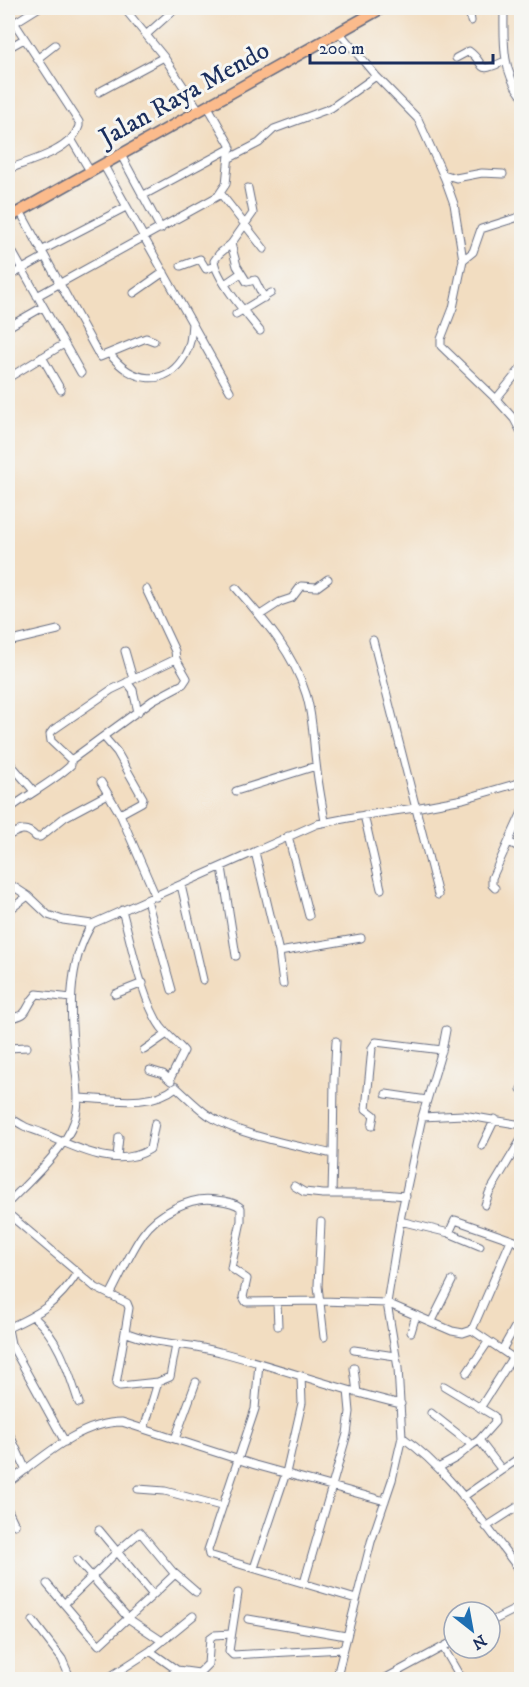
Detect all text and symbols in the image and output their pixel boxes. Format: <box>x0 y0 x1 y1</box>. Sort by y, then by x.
scale bar <box>310 27 493 65</box>
street label: Jalan Raya Mendo <box>92 34 276 156</box>
text: 200 m <box>319 38 365 60</box>
north arrow <box>442 1600 502 1660</box>
text: N <box>468 1630 490 1654</box>

